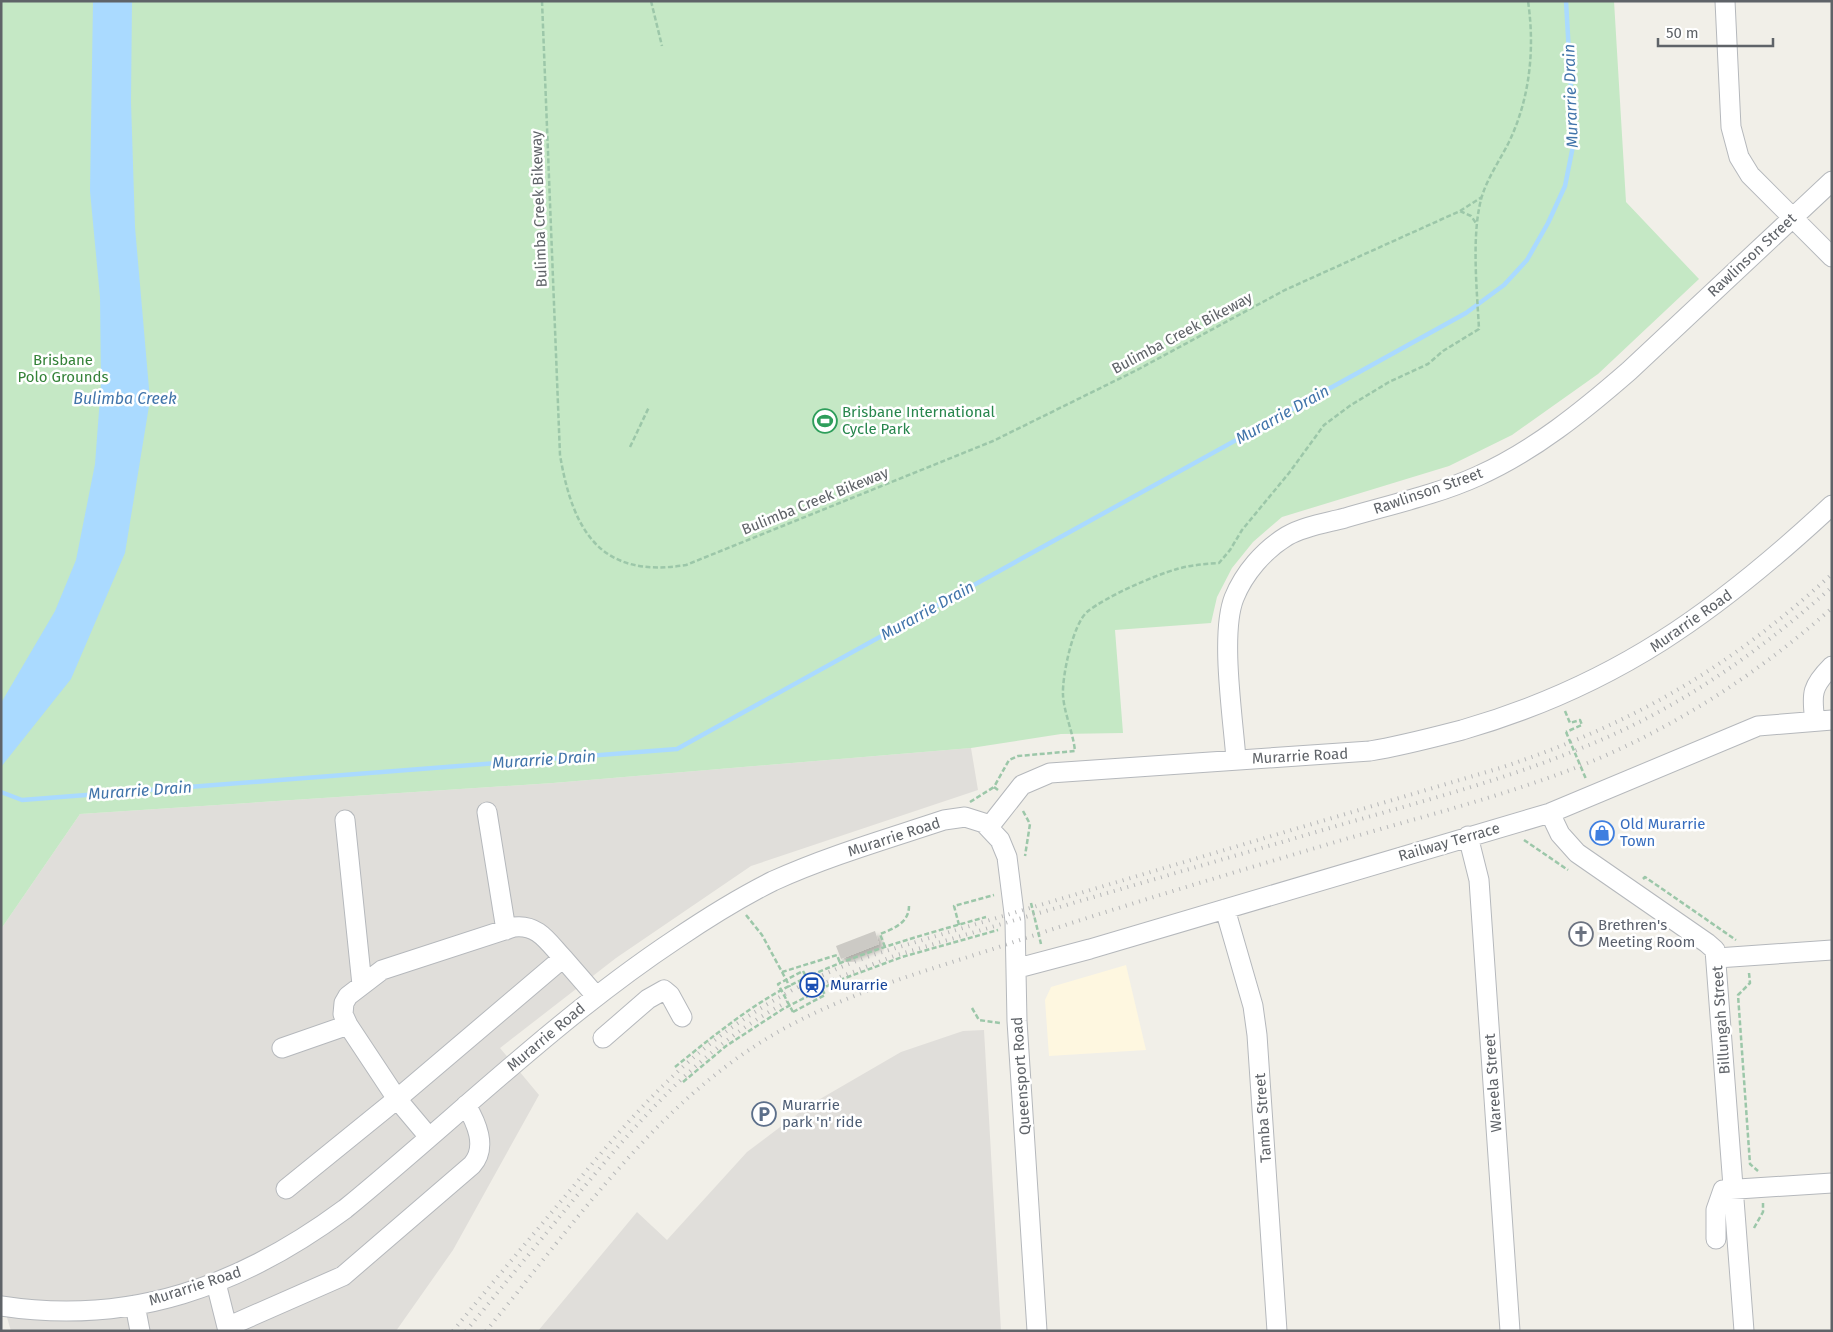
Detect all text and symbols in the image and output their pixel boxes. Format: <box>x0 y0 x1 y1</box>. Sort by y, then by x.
scale bar <box>1658 15 1773 47</box>
text: 50 m <box>1666 24 1699 42</box>
water label: Murarrie Drain <box>1559 44 1582 148</box>
street label: Bulimba Creek Bikeway <box>527 130 551 288</box>
street label: Rawlinson Street <box>1704 209 1800 301</box>
street label: Bulimba Creek Bikeway <box>1109 288 1256 378</box>
park label: Brisbane Polo Grounds <box>17 351 109 386</box>
water label: Murarrie Drain <box>1232 381 1332 448</box>
water label: Bulimba Creek <box>73 389 177 408</box>
place label: Brisbane International Cycle Park <box>842 403 996 438</box>
sports icon: Brisbane International Cycle Park <box>812 408 838 434</box>
street label: Bulimba Creek Bikeway <box>739 463 892 539</box>
street label: Rawlinson Street <box>1371 464 1486 518</box>
water label: Murarrie Drain <box>877 577 977 644</box>
street label: Murarrie Road <box>1646 586 1736 656</box>
street label: Murarrie Road <box>1251 744 1349 768</box>
water label: Murarrie Drain <box>491 746 597 773</box>
water label: Murarrie Drain <box>87 777 193 804</box>
street label: Murarrie Road <box>845 814 943 860</box>
place label: Old Murarrie Town <box>1620 815 1705 850</box>
street label: Railway Terrace <box>1396 819 1502 865</box>
shop icon: Old Murarrie Town <box>1589 820 1615 846</box>
place label: Brethren's Meeting Room <box>1598 916 1695 951</box>
church icon: Brethren's Meeting Room <box>1568 921 1594 947</box>
street label: Billungah Street <box>1708 965 1734 1075</box>
station icon: Murarrie <box>799 972 825 998</box>
place label: Murarrie <box>830 976 888 994</box>
street label: Murarrie Road <box>503 999 589 1075</box>
street label: Queensport Road <box>1008 1016 1034 1136</box>
street label: Wareela Street <box>1481 1032 1505 1133</box>
street label: Tamba Street <box>1251 1072 1275 1163</box>
place label: Murarrie park 'n' ride <box>782 1096 863 1131</box>
parking icon: Murarrie park 'n' ride <box>751 1101 777 1127</box>
street label: Murarrie Road <box>146 1263 244 1309</box>

